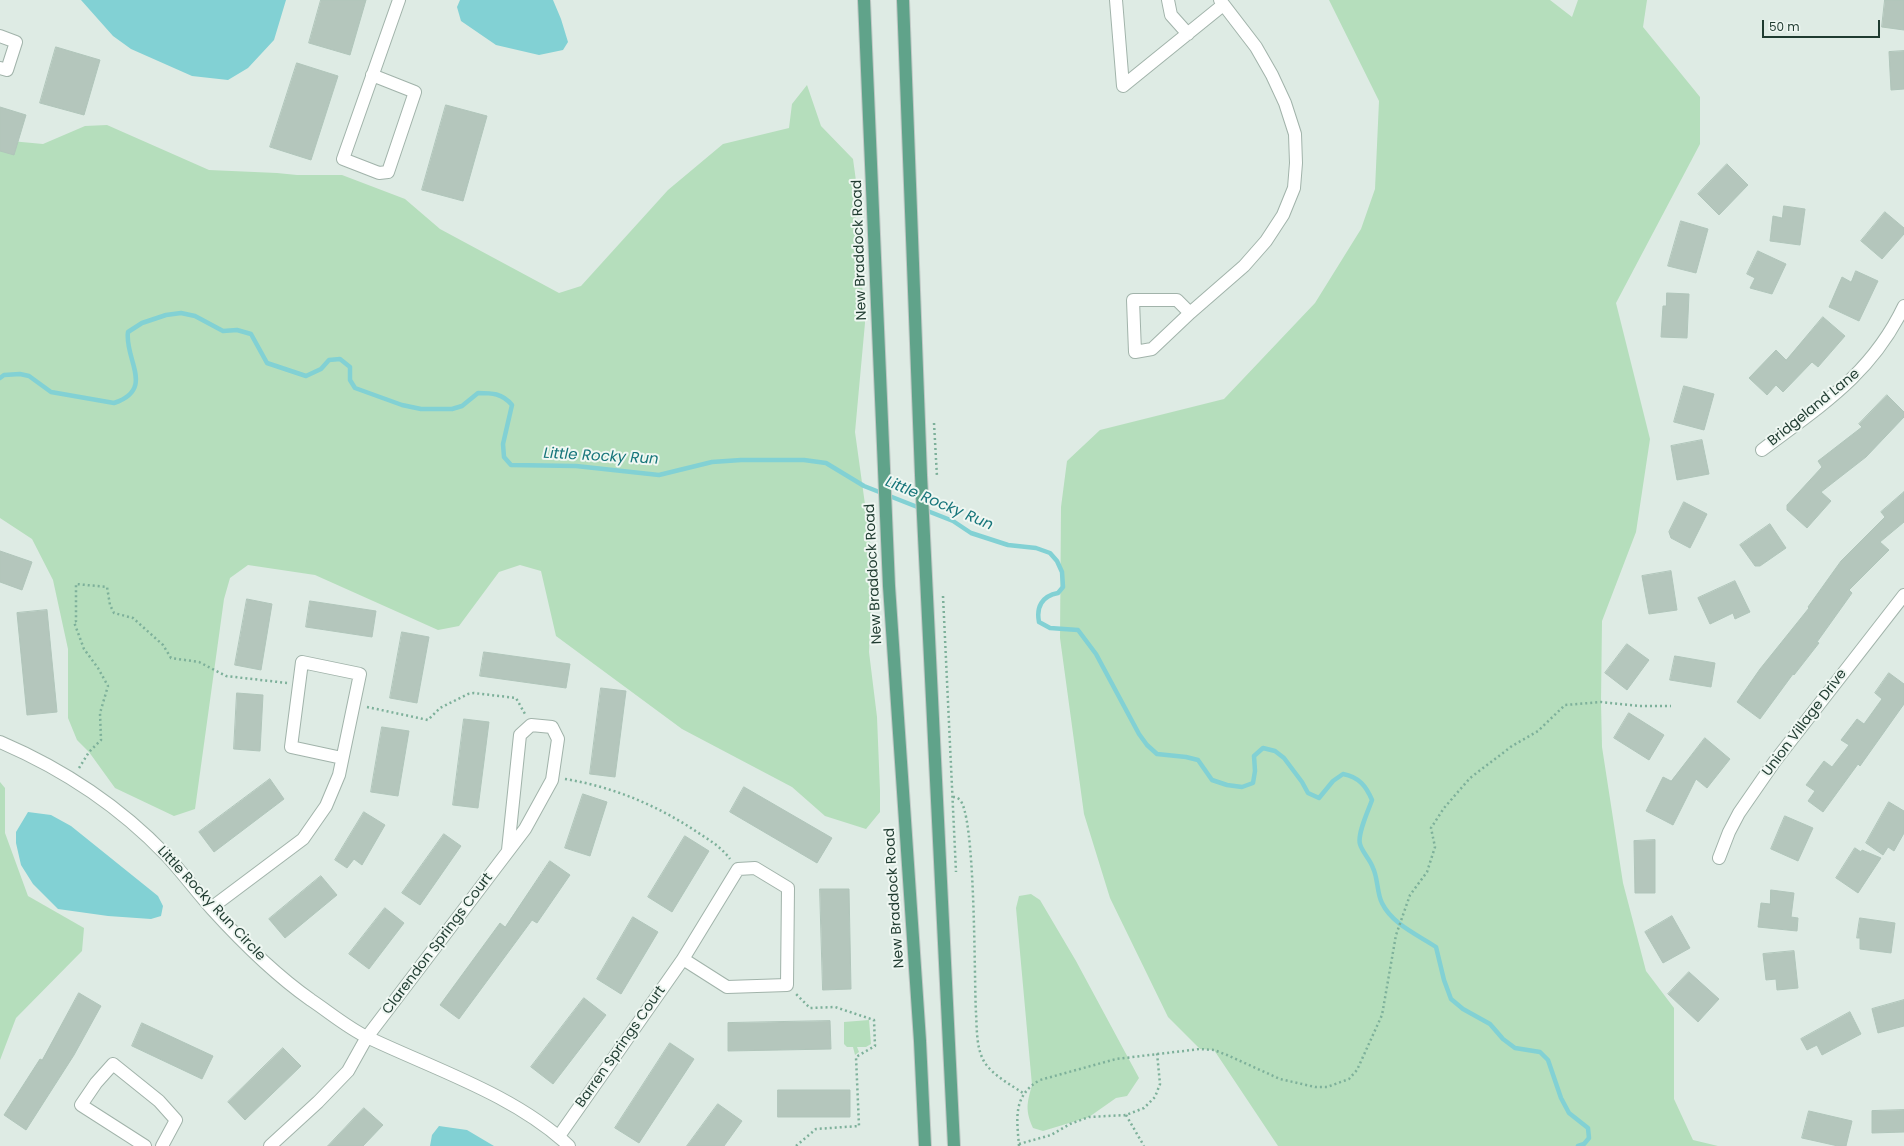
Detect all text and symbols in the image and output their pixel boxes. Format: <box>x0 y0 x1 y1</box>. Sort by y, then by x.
scale bar <box>1764 12 1882 38</box>
text: 50 m <box>1769 18 1800 35</box>
street label: New Braddock Road <box>849 179 871 321</box>
street label: Bridgeland Lane <box>1765 366 1863 450</box>
water label: Little Rocky Run <box>543 445 659 469</box>
water label: Little Rocky Run <box>882 473 996 535</box>
street label: New Braddock Road <box>862 503 886 645</box>
street label: Union Village Drive <box>1759 666 1851 780</box>
street label: New Braddock Road <box>882 827 908 969</box>
street label: Little Rocky Run Circle <box>153 843 269 965</box>
street label: Clarendon Springs Court <box>379 870 497 1018</box>
street label: Barren Springs Court <box>573 983 669 1111</box>

